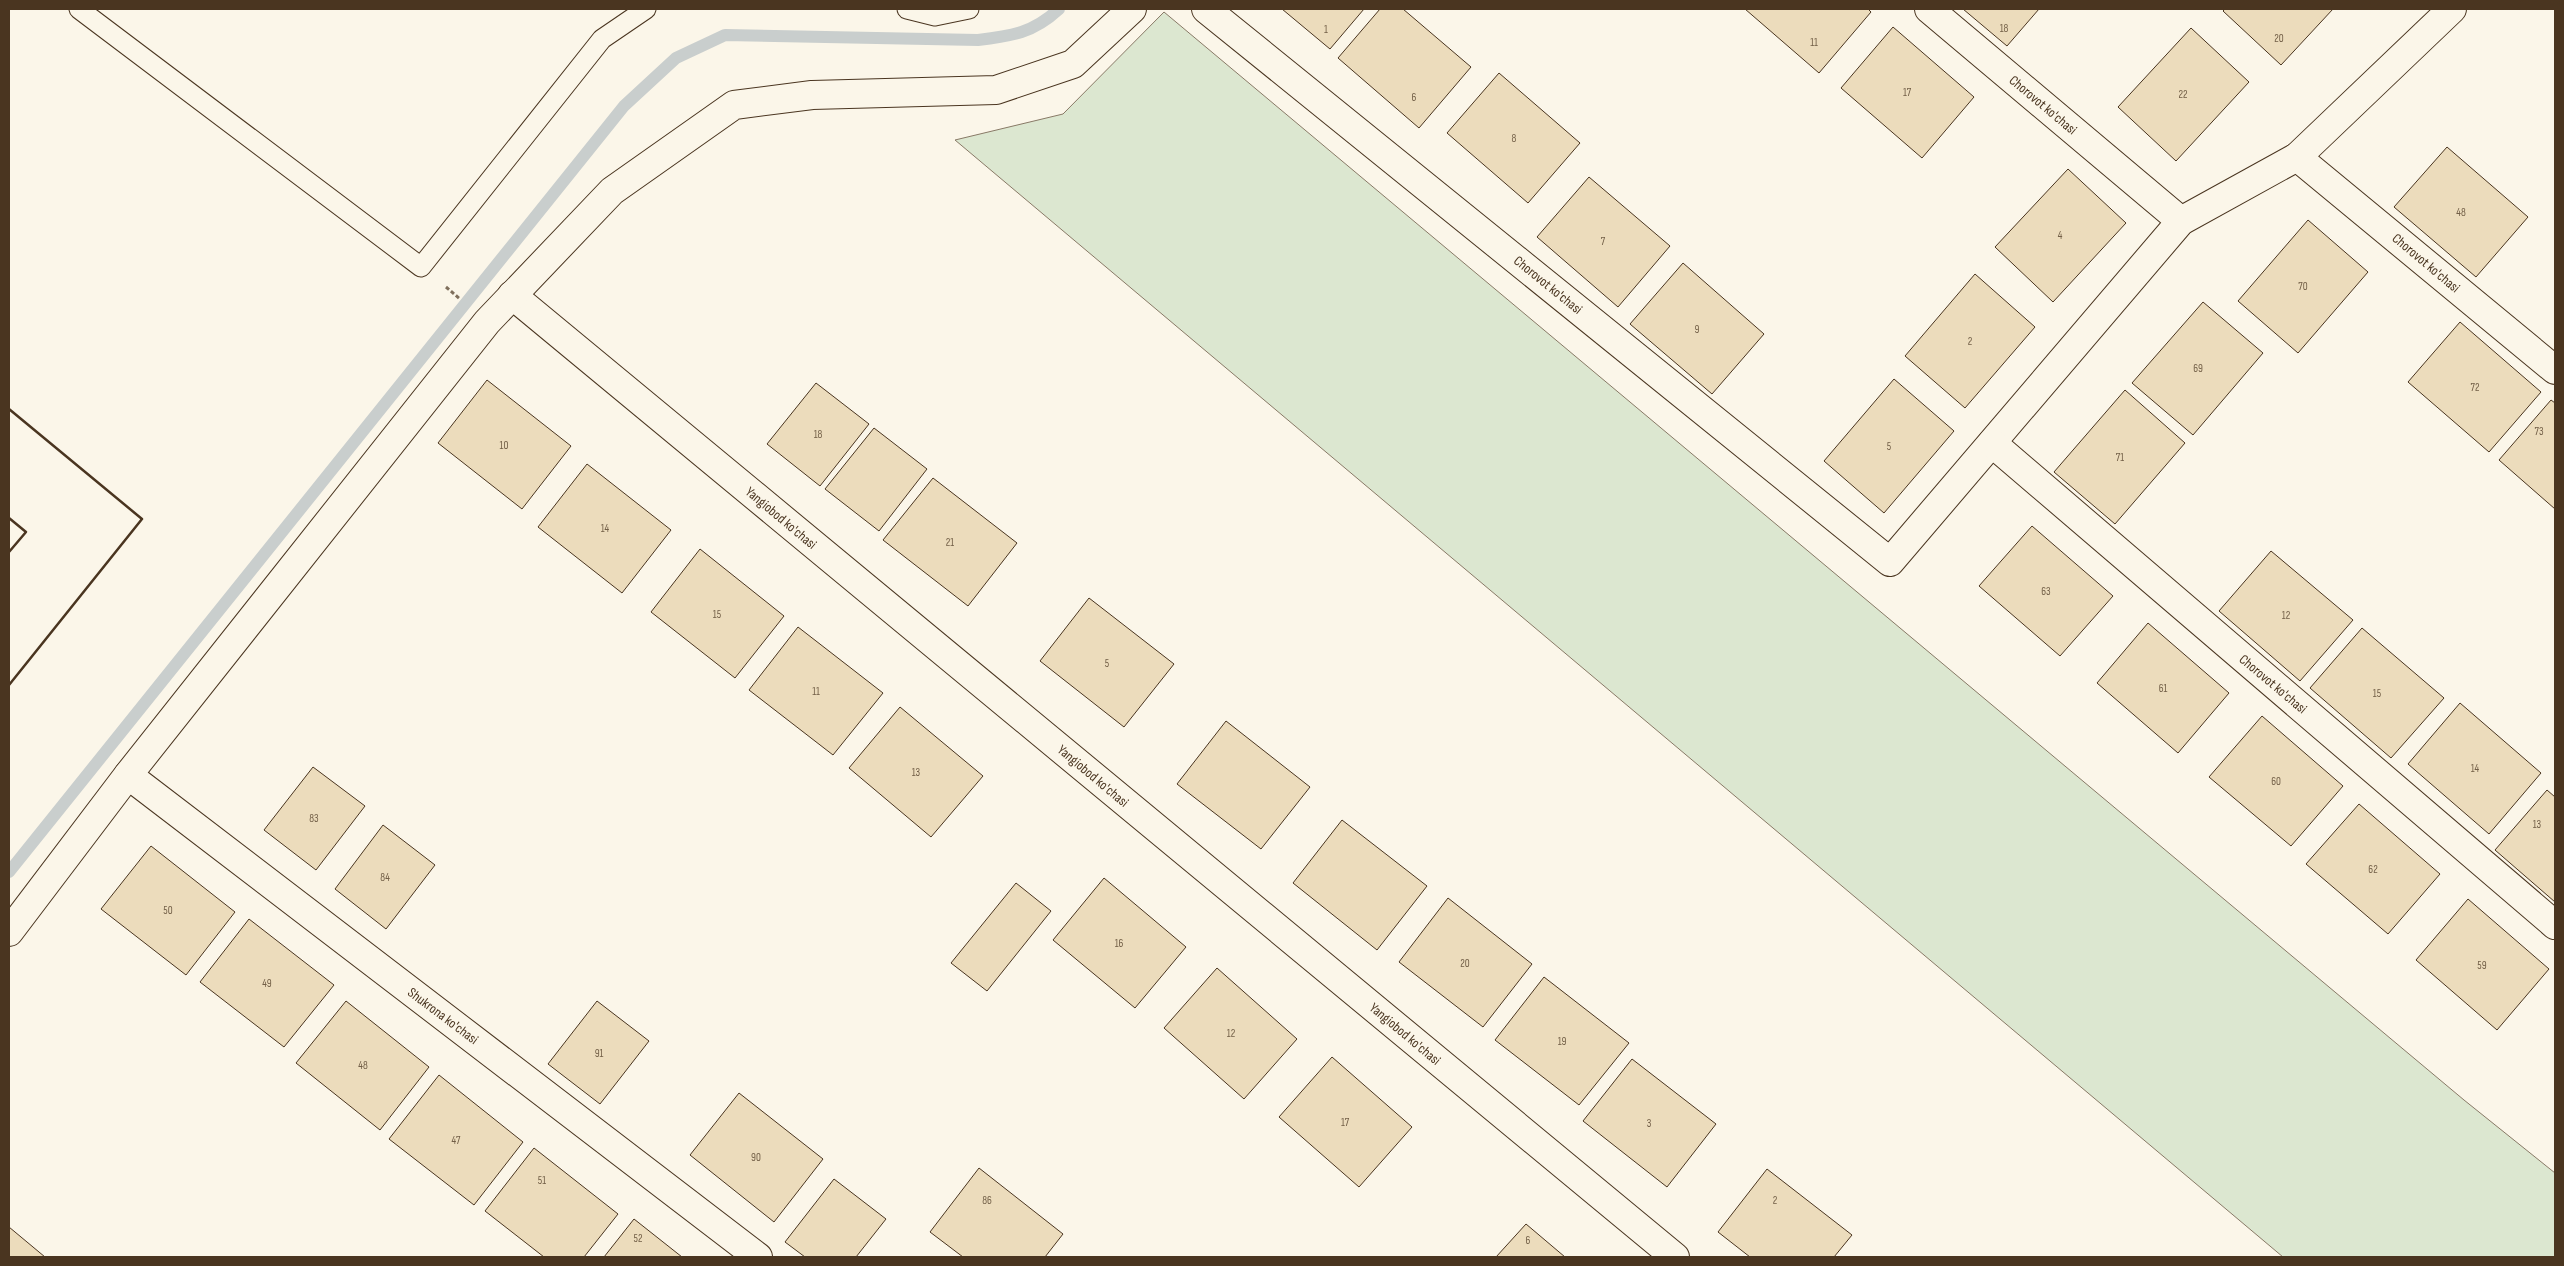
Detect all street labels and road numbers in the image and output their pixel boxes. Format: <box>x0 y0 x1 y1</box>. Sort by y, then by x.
street label: Chorovot ko'chasi <box>2006 72 2080 138</box>
street label: Chorovot ko'chasi <box>2389 230 2463 296</box>
street label: Chorovot ko'chasi <box>1510 252 1586 318</box>
street label: Yangiobod ko'chasi <box>742 483 820 553</box>
street label: Chorovot ko'chasi <box>2236 651 2310 717</box>
street label: Yangiobod ko'chasi <box>1054 741 1132 811</box>
street label: Shukrona ko'chasi <box>404 984 482 1048</box>
street label: Yangiobod ko'chasi <box>1366 999 1444 1069</box>

